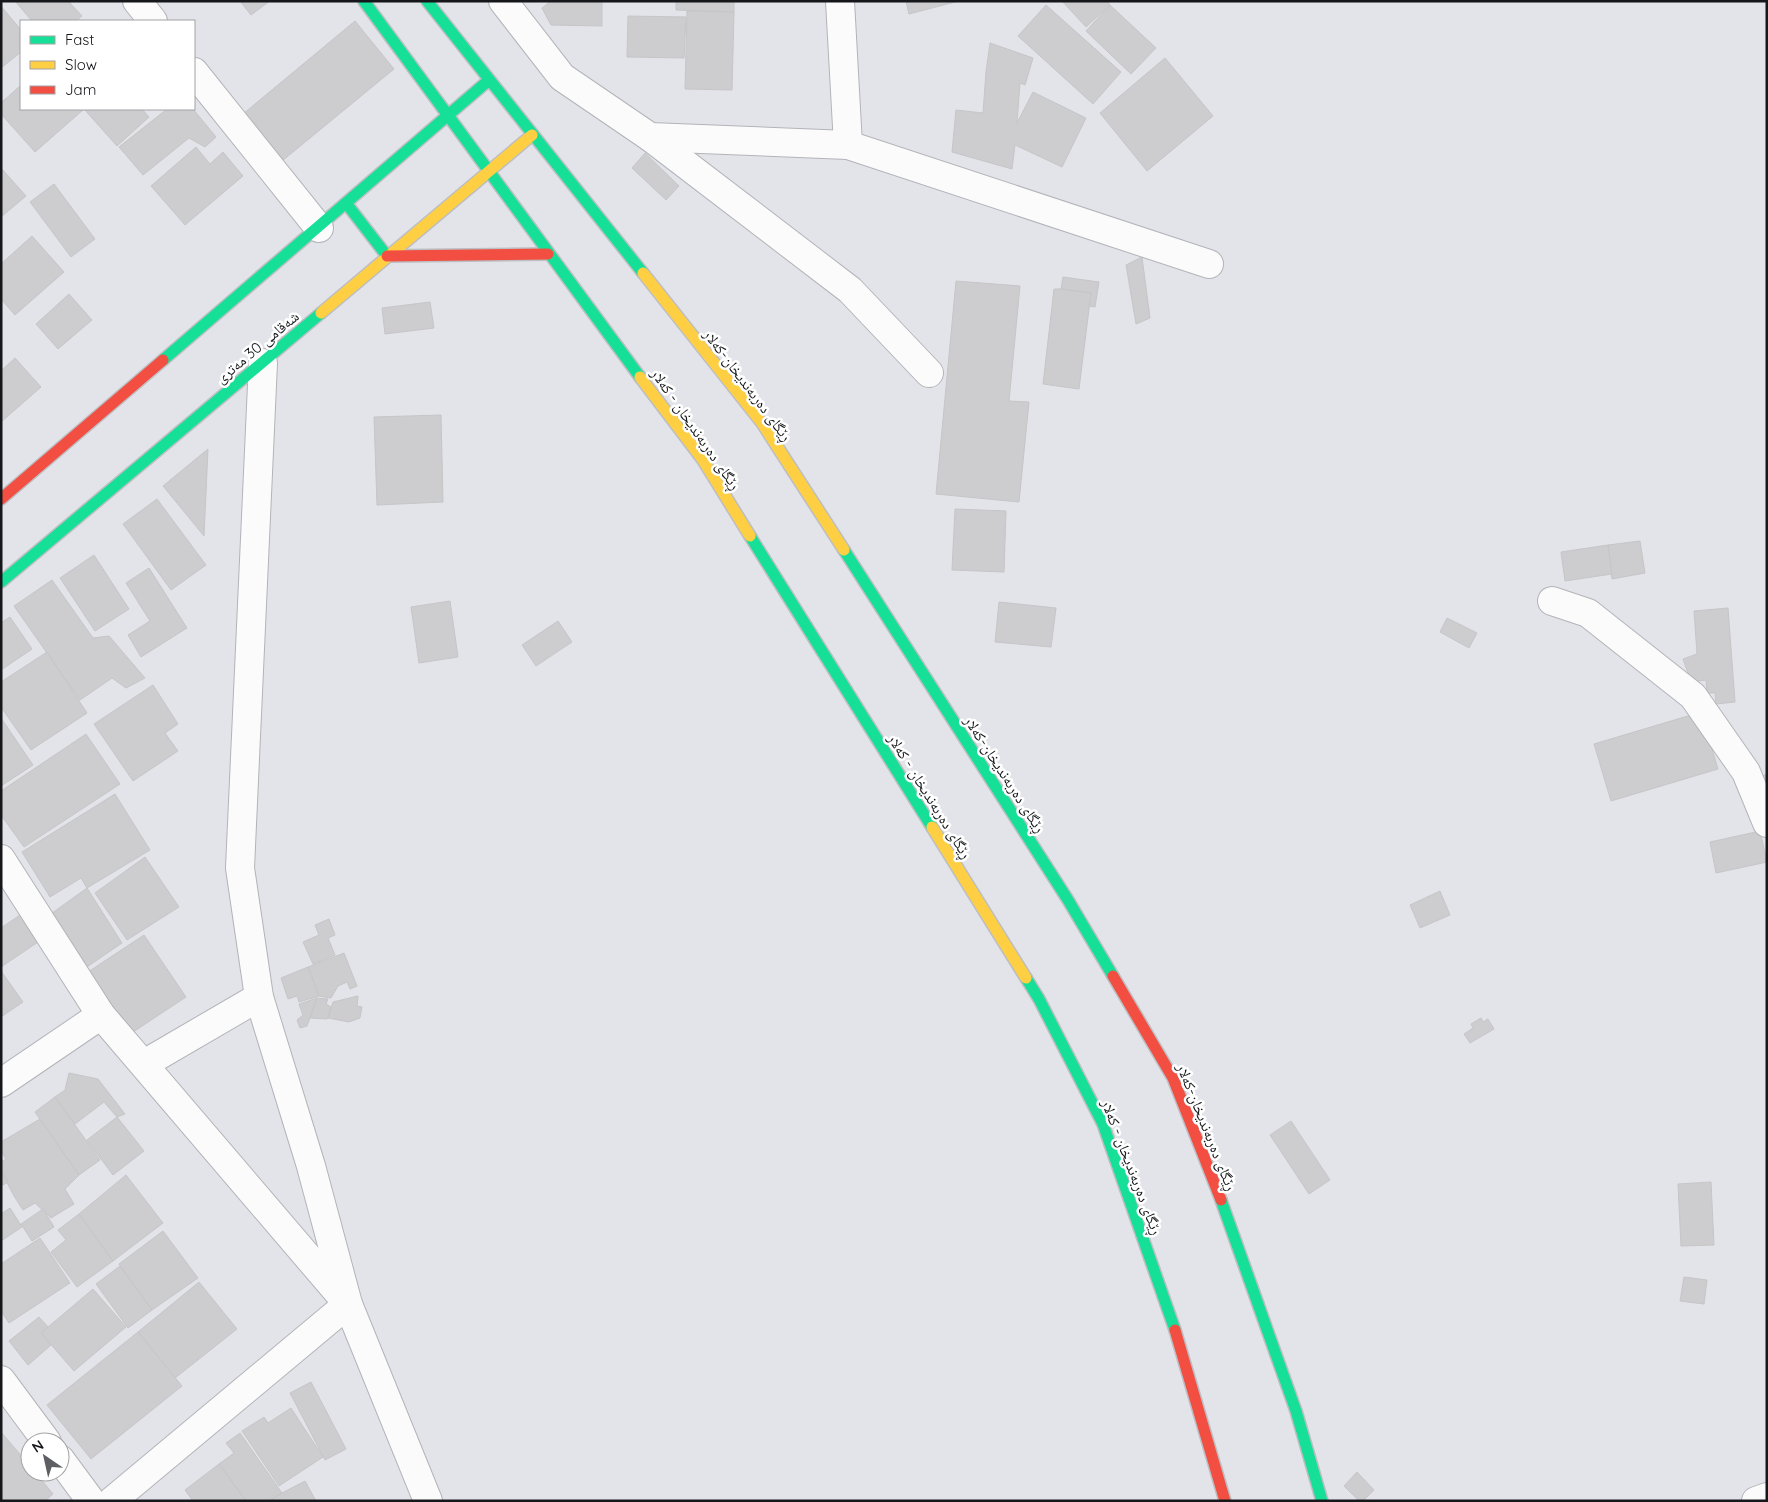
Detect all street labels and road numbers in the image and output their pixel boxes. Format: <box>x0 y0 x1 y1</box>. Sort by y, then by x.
street label: شەقامی 30 مەتری <box>211 307 303 388</box>
street label: ڕێگای دەربەندیخان-کەلار <box>697 324 796 447</box>
street label: ڕێگای دەربەندیخان - کەلار <box>644 364 745 495</box>
street label: ڕێگای دەربەندیخان-کەلار <box>957 711 1050 838</box>
street label: ڕێگای دەربەندیخان - کەلار <box>881 729 976 864</box>
street label: ڕێگای دەربەندیخان-کەلار <box>1169 1060 1241 1195</box>
street label: ڕێگای دەربەندیخان - کەلار <box>1094 1096 1167 1239</box>

